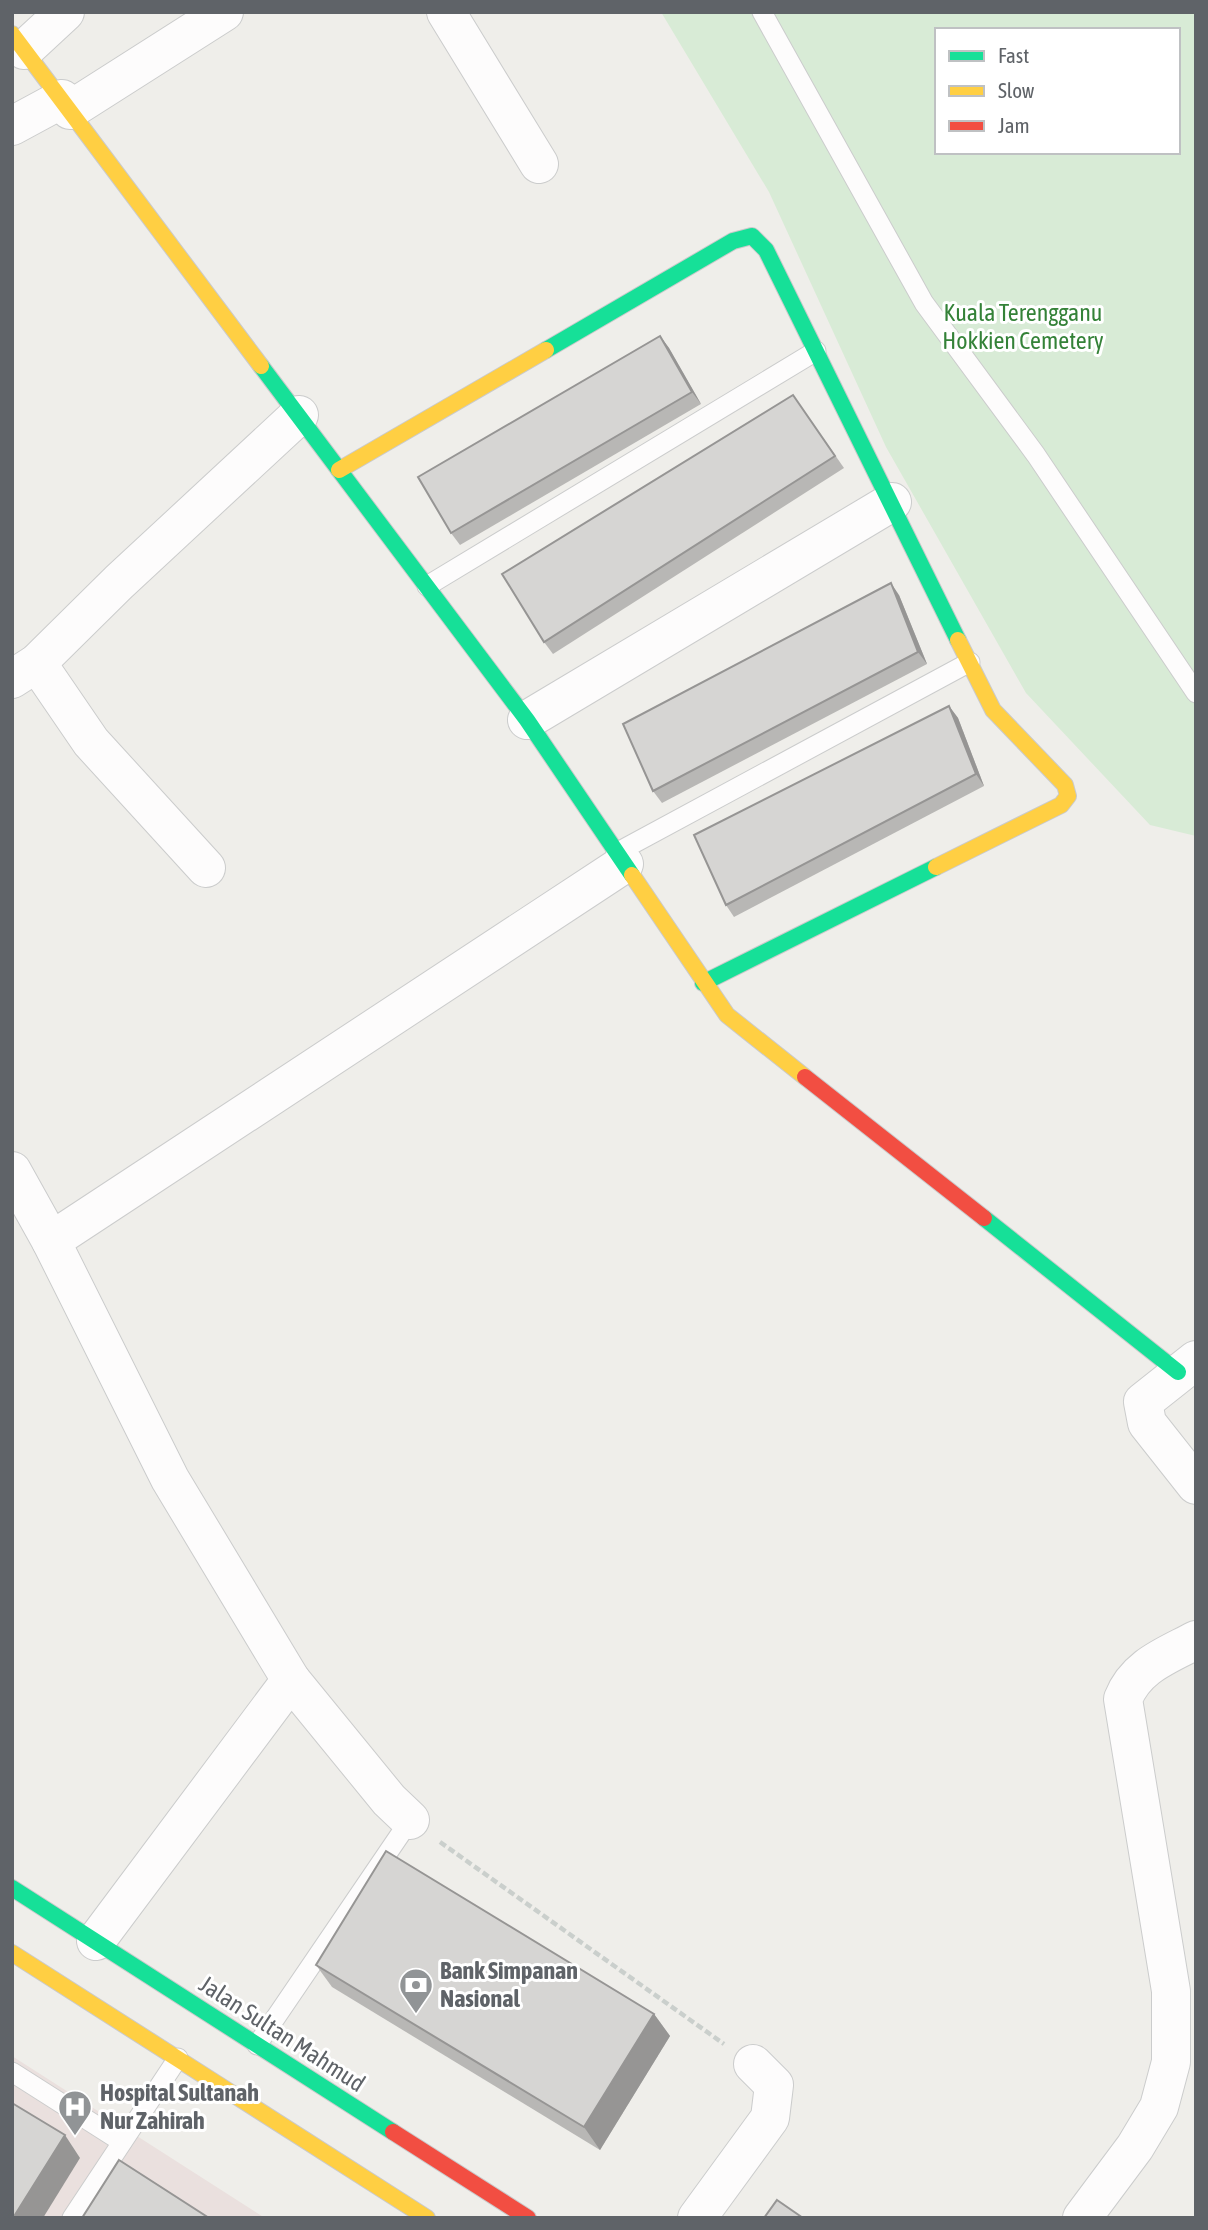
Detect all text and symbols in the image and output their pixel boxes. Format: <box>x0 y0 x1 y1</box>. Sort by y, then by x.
legend <box>935 28 1180 154</box>
text: Fast <box>998 43 1029 67</box>
text: Slow <box>998 78 1035 102</box>
text: Jam <box>998 113 1030 137</box>
park label: Kuala Terengganu Hokkien Cemetery <box>942 299 1104 354</box>
place label: Bank Simpanan Nasional <box>440 1957 578 2012</box>
bank icon: Bank Simpanan Nasional <box>397 1966 435 2015</box>
street label: Jalan Sultan Mahmud <box>195 1970 370 2097</box>
place label: Hospital Sultanah Nur Zahirah <box>100 2079 259 2134</box>
hospital icon: Hospital Sultanah Nur Zahirah <box>56 2088 94 2137</box>

